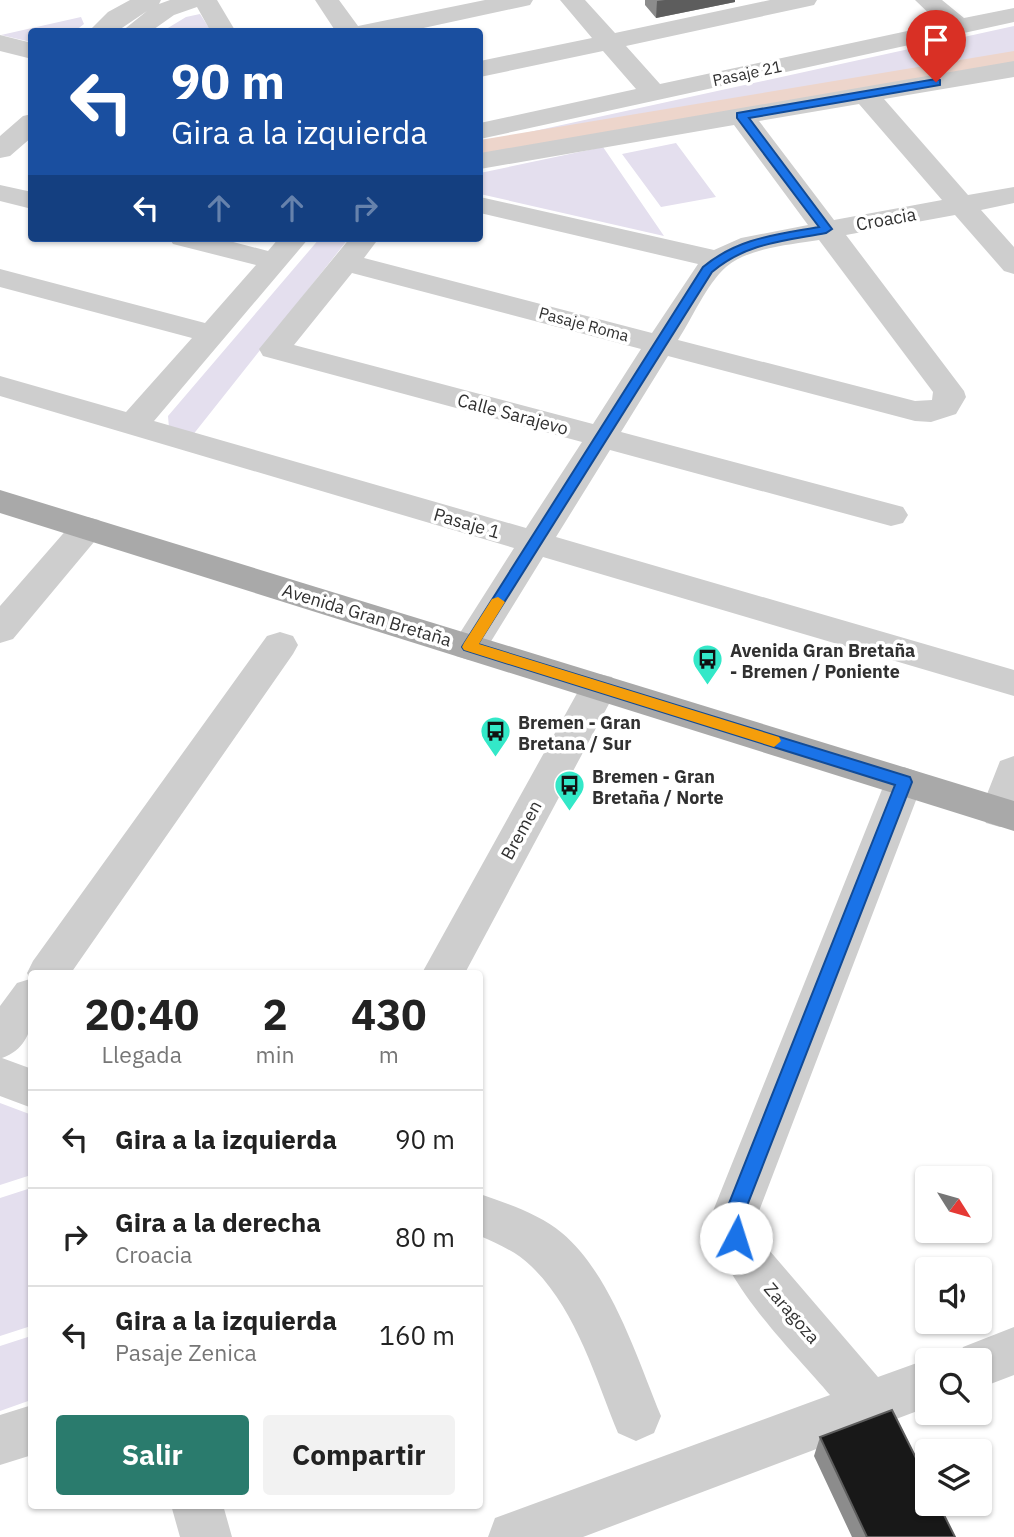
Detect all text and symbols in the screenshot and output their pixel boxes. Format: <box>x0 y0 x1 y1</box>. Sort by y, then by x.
pin <box>906 10 966 82</box>
icon: arrive <box>917 21 955 59</box>
text: 90 m <box>171 49 285 112</box>
icon: left <box>56 56 147 147</box>
street label: Pasaje 21 <box>711 56 783 90</box>
text: Gira a la izquierda <box>171 111 428 153</box>
icon: left <box>127 189 165 227</box>
icon: ahead <box>200 189 238 227</box>
icon: ahead <box>273 189 311 227</box>
icon: right <box>346 189 384 227</box>
street label: Croacia <box>854 202 918 236</box>
street label: Pasaje Roma <box>537 302 632 346</box>
street label: Calle Sarajevo <box>455 388 571 440</box>
street label: Pasaje 1 <box>431 503 503 543</box>
street label: Avenida Gran Bretaña <box>280 578 455 652</box>
place label: Avenida Gran Bretaña - Bremen / Poniente <box>730 639 915 683</box>
bus stop icon: Avenida Gran Bretaña - Bremen / Poniente <box>690 643 724 687</box>
place label: Bremen - Gran Bretana / Sur <box>518 711 641 755</box>
bus stop icon: Bremen - Gran Bretana / Sur <box>478 715 512 759</box>
place label: Bremen - Gran Bretaña / Norte <box>592 765 724 809</box>
bus stop icon: Bremen - Gran Bretaña / Norte <box>552 769 586 813</box>
street label: Bremen <box>495 796 547 864</box>
text: 20:40 <box>84 987 199 1042</box>
text: 2 <box>262 987 288 1042</box>
text: 430 <box>351 987 427 1042</box>
text: Llegada <box>102 1039 182 1069</box>
text: min <box>256 1039 294 1069</box>
text: m <box>379 1039 399 1069</box>
icon: left <box>56 1120 94 1158</box>
text: Gira a la izquierda <box>115 1122 337 1156</box>
text: 90 m <box>395 1122 455 1156</box>
north arrow <box>915 1166 992 1242</box>
map controls <box>915 1166 992 1516</box>
position arrow <box>699 1201 773 1275</box>
text: Gira a la derecha <box>115 1205 321 1239</box>
icon: right <box>56 1218 94 1256</box>
text: 80 m <box>395 1220 455 1254</box>
text: Croacia <box>115 1239 192 1269</box>
button: sound <box>915 1257 992 1334</box>
street label: Zaragoza <box>759 1278 825 1349</box>
text: Gira a la izquierda <box>115 1303 337 1337</box>
icon: left <box>56 1316 94 1354</box>
text: 160 m <box>379 1318 455 1352</box>
text: Pasaje Zenica <box>115 1337 257 1367</box>
button: search <box>915 1348 992 1425</box>
button: Salir <box>56 1415 249 1495</box>
button: Compartir <box>263 1415 455 1495</box>
button: layers <box>915 1439 992 1516</box>

